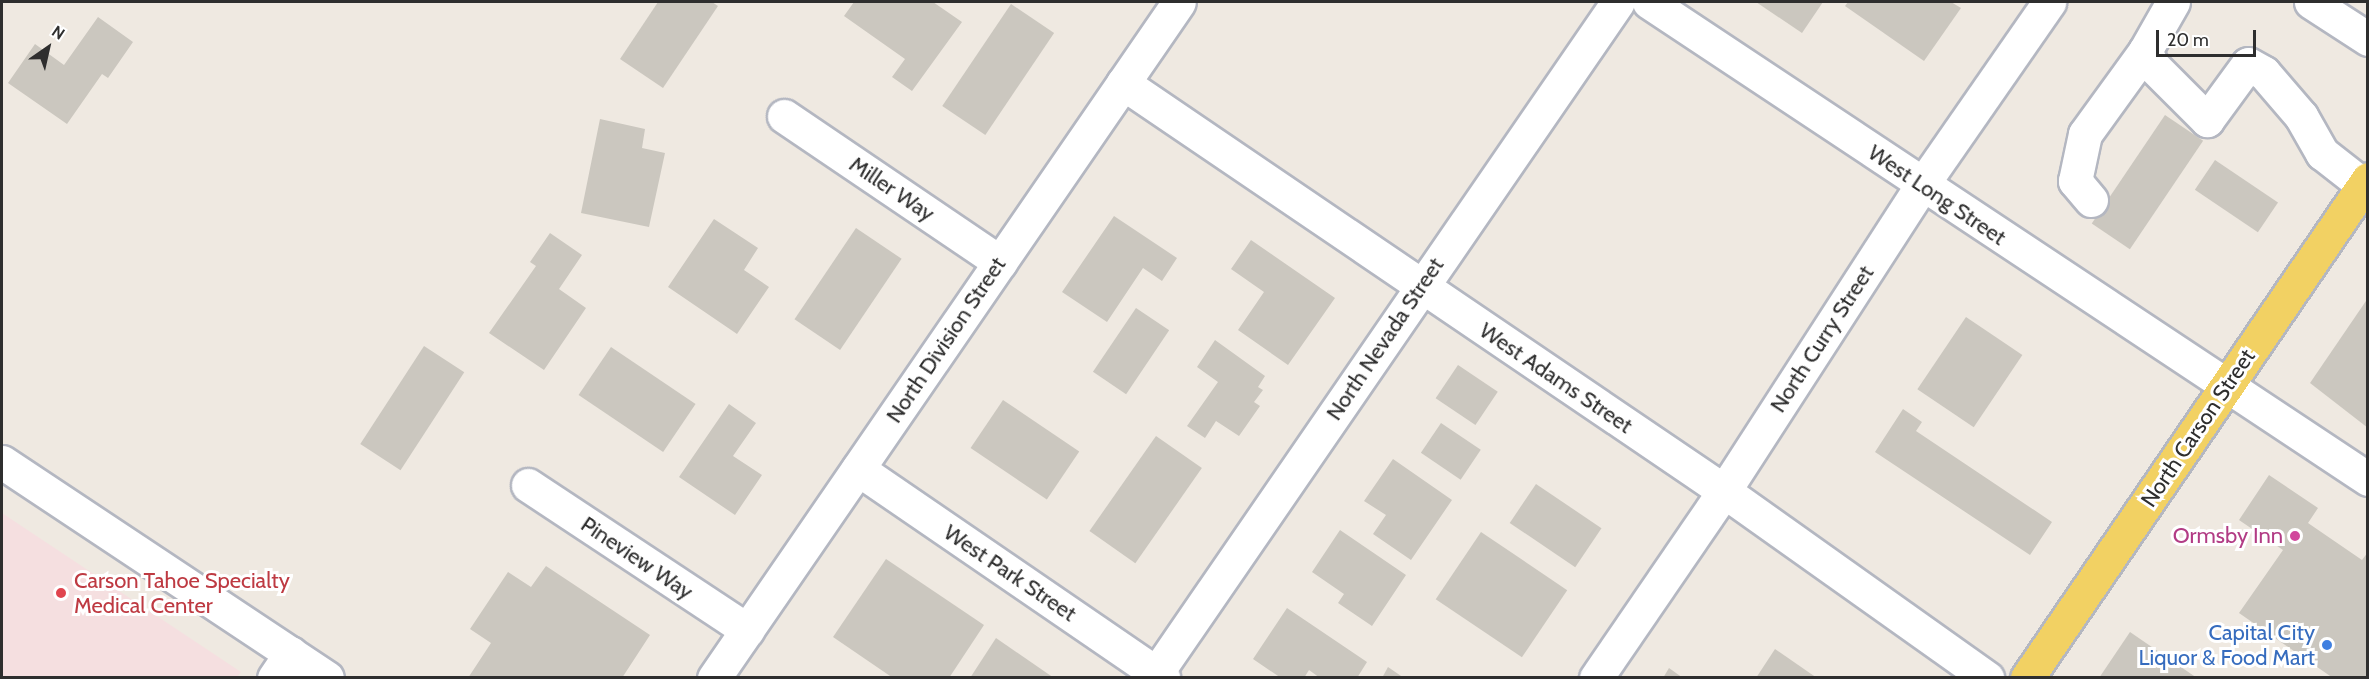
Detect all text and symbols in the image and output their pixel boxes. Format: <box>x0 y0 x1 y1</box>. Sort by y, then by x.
north arrow <box>18 18 78 78</box>
scale bar <box>2159 18 2260 56</box>
text: N <box>48 22 68 44</box>
text: 20 m <box>2167 29 2209 51</box>
street label: West Long Street <box>1863 139 2011 251</box>
street label: Miller Way <box>844 151 940 227</box>
street label: North Division Street <box>881 252 1011 428</box>
street label: North Nevada Street <box>1321 253 1449 425</box>
street label: North Curry Street <box>1765 261 1879 417</box>
street label: West Adams Street <box>1475 317 1637 439</box>
street label: North Carson Street <box>2135 344 2261 512</box>
street label: Pineview Way <box>576 511 698 605</box>
street label: West Park Street <box>939 519 1081 627</box>
place label: Ormsby Inn <box>2173 523 2283 549</box>
marker: Ormsby Inn <box>2288 529 2302 543</box>
place label: Carson Tahoe Specialty Medical Center <box>74 567 290 618</box>
marker: Carson Tahoe Specialty Medical Center <box>52 584 70 602</box>
place label: Capital City Liquor & Food Mart <box>2139 619 2315 670</box>
marker: Capital City Liquor & Food Mart <box>2320 638 2334 652</box>

